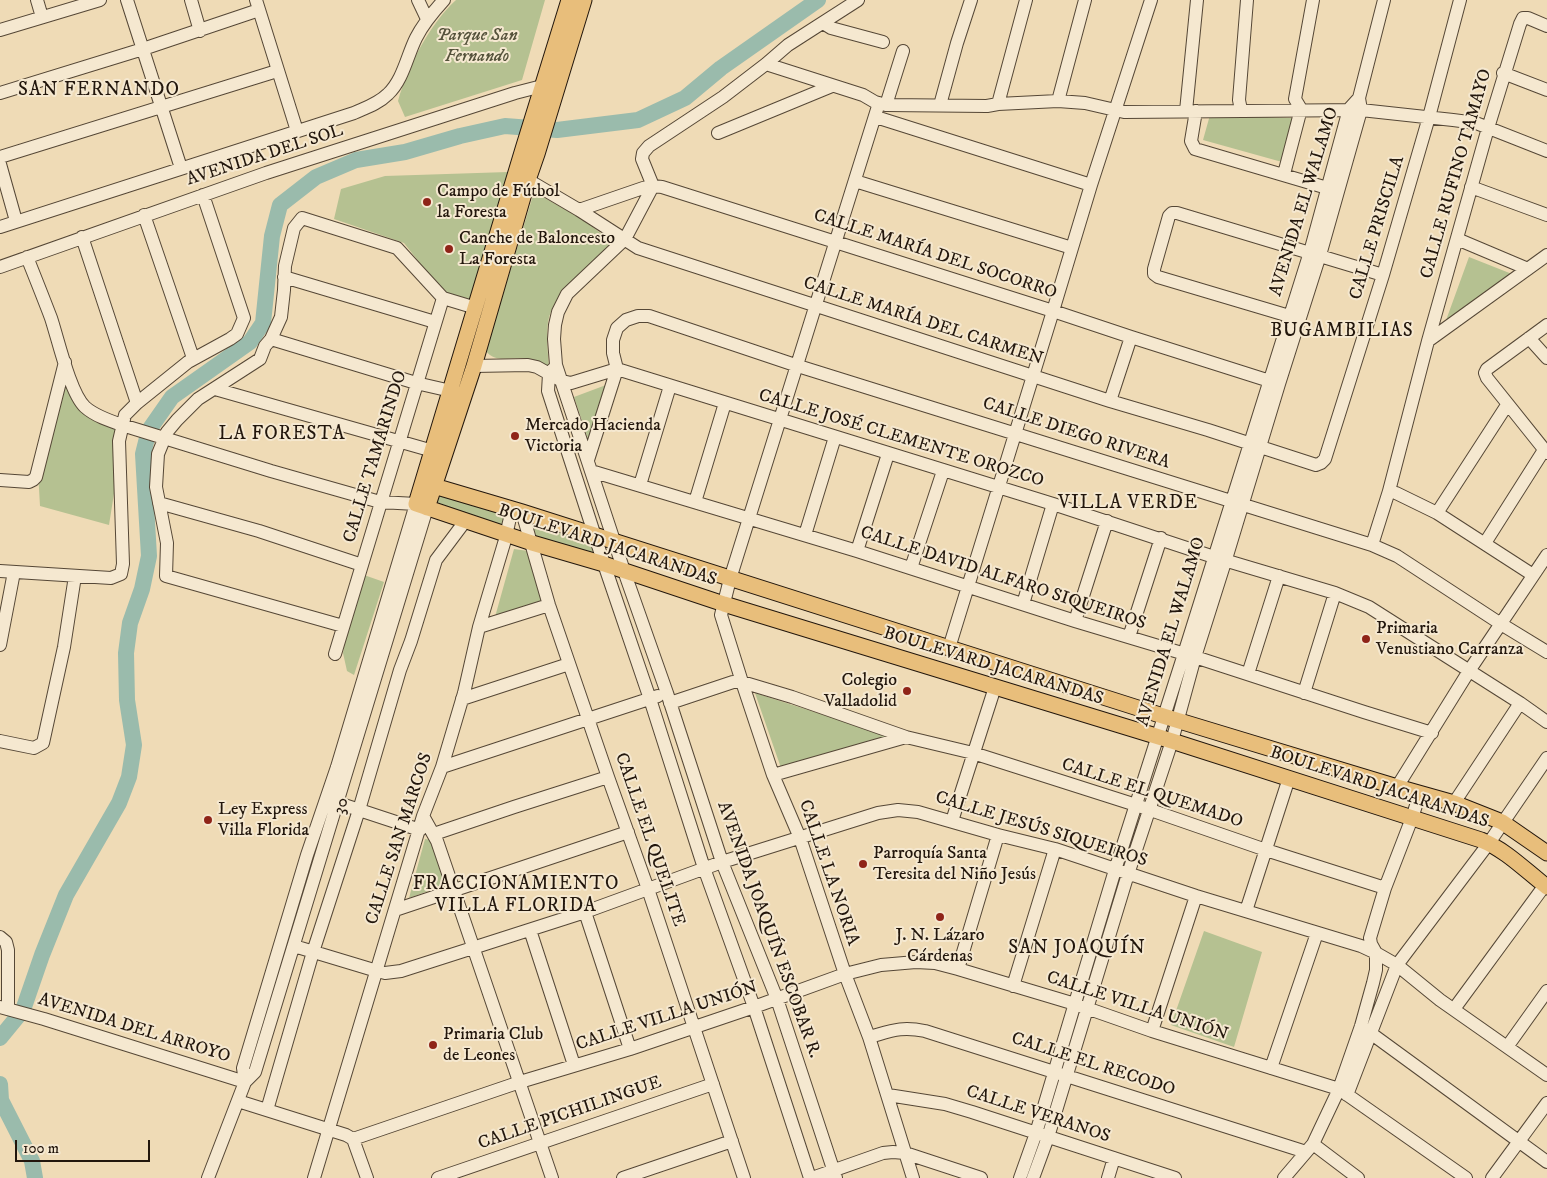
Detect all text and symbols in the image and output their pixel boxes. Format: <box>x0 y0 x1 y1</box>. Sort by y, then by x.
park label: Parque San Fernando <box>436 25 518 68</box>
street label: CALLE RUFINO TAMAYO <box>1417 67 1497 281</box>
district label: SAN FERNANDO <box>17 80 181 102</box>
street label: AVENIDA EL WALAMO <box>1266 105 1344 299</box>
street label: AVENIDA DEL SOL <box>184 120 346 192</box>
street label: CALLE PRISCILA <box>1346 153 1410 303</box>
place label: Campo de Fútbol la Foresta <box>437 181 560 223</box>
marker: Campo de Fútbol la Foresta <box>421 196 433 208</box>
street label: CALLE MARÍA DEL SOCORRO <box>811 205 1059 305</box>
place label: Canche de Baloncesto La Foresta <box>459 228 615 270</box>
marker: Canche de Baloncesto La Foresta <box>443 243 455 255</box>
street label: CALLE MARÍA DEL CARMEN <box>800 273 1046 371</box>
district label: BUGAMBILIAS <box>1269 321 1415 343</box>
street label: CALLE TAMARINDO <box>340 368 412 546</box>
street label: CALLE JOSÉ CLEMENTE OROZCO <box>756 385 1046 493</box>
street label: CALLE DIEGO RIVERA <box>980 394 1172 474</box>
place label: Mercado Hacienda Victoria <box>525 415 661 458</box>
district label: LA FORESTA <box>217 424 347 446</box>
marker: Mercado Hacienda Victoria <box>509 430 521 442</box>
district label: VILLA VERDE <box>1057 493 1199 515</box>
street label: BOULEVARD JACARANDAS <box>495 500 719 592</box>
street label: CALLE DAVID ALFARO SIQUEIROS <box>857 523 1149 635</box>
street label: AVENIDA EL WALAMO <box>1133 535 1211 729</box>
place label: Primaria Venustiano Carranza <box>1376 618 1523 660</box>
street label: BOULEVARD JACARANDAS <box>880 623 1106 711</box>
marker: Primaria Venustiano Carranza <box>1360 633 1372 645</box>
place label: Colegio Valladolid <box>824 670 897 712</box>
marker: Colegio Valladolid <box>901 685 913 697</box>
street label: BOULEVARD JACARANDAS <box>1267 742 1491 834</box>
street label: CALLE SAN MARCOS <box>362 750 438 928</box>
street label: CALLE EL QUELITE <box>609 750 689 930</box>
street label: CALLE EL QUEMADO <box>1059 754 1245 834</box>
street label: CALLE JESÚS SIQUEIROS <box>932 787 1150 873</box>
street label: 30 <box>329 795 355 817</box>
street label: CALLE LA NORIA <box>793 797 863 949</box>
place label: Ley Express Villa Florida <box>218 799 309 842</box>
street label: AVENIDA JOAQUÍN ESCOBAR R. <box>711 799 825 1061</box>
marker: Ley Express Villa Florida <box>202 814 214 826</box>
place label: Parroquía Santa Teresita del Niño Jesús <box>873 843 1036 886</box>
marker: Parroquía Santa Teresita del Niño Jesús <box>857 858 869 870</box>
district label: FRACCIONAMIENTO VILLA FLORIDA <box>411 874 621 918</box>
marker: J. N. Lázaro Cárdenas <box>934 911 946 923</box>
place label: J. N. Lázaro Cárdenas <box>896 925 984 968</box>
district label: SAN JOAQUÍN <box>1007 938 1147 960</box>
street label: CALLE VILLA UNIÓN <box>1043 967 1231 1047</box>
street label: CALLE VILLA UNIÓN <box>573 977 761 1057</box>
street label: AVENIDA DEL ARROYO <box>35 989 233 1069</box>
place label: Primaria Club de Leones <box>443 1024 543 1066</box>
street label: CALLE EL RECODO <box>1008 1028 1178 1102</box>
marker: Primaria Club de Leones <box>427 1039 439 1051</box>
street label: CALLE PICHILINGUE <box>476 1072 664 1156</box>
street label: CALLE VERANOS <box>963 1082 1113 1148</box>
scale bar <box>18 1130 152 1162</box>
text: 100 m <box>23 1139 59 1158</box>

